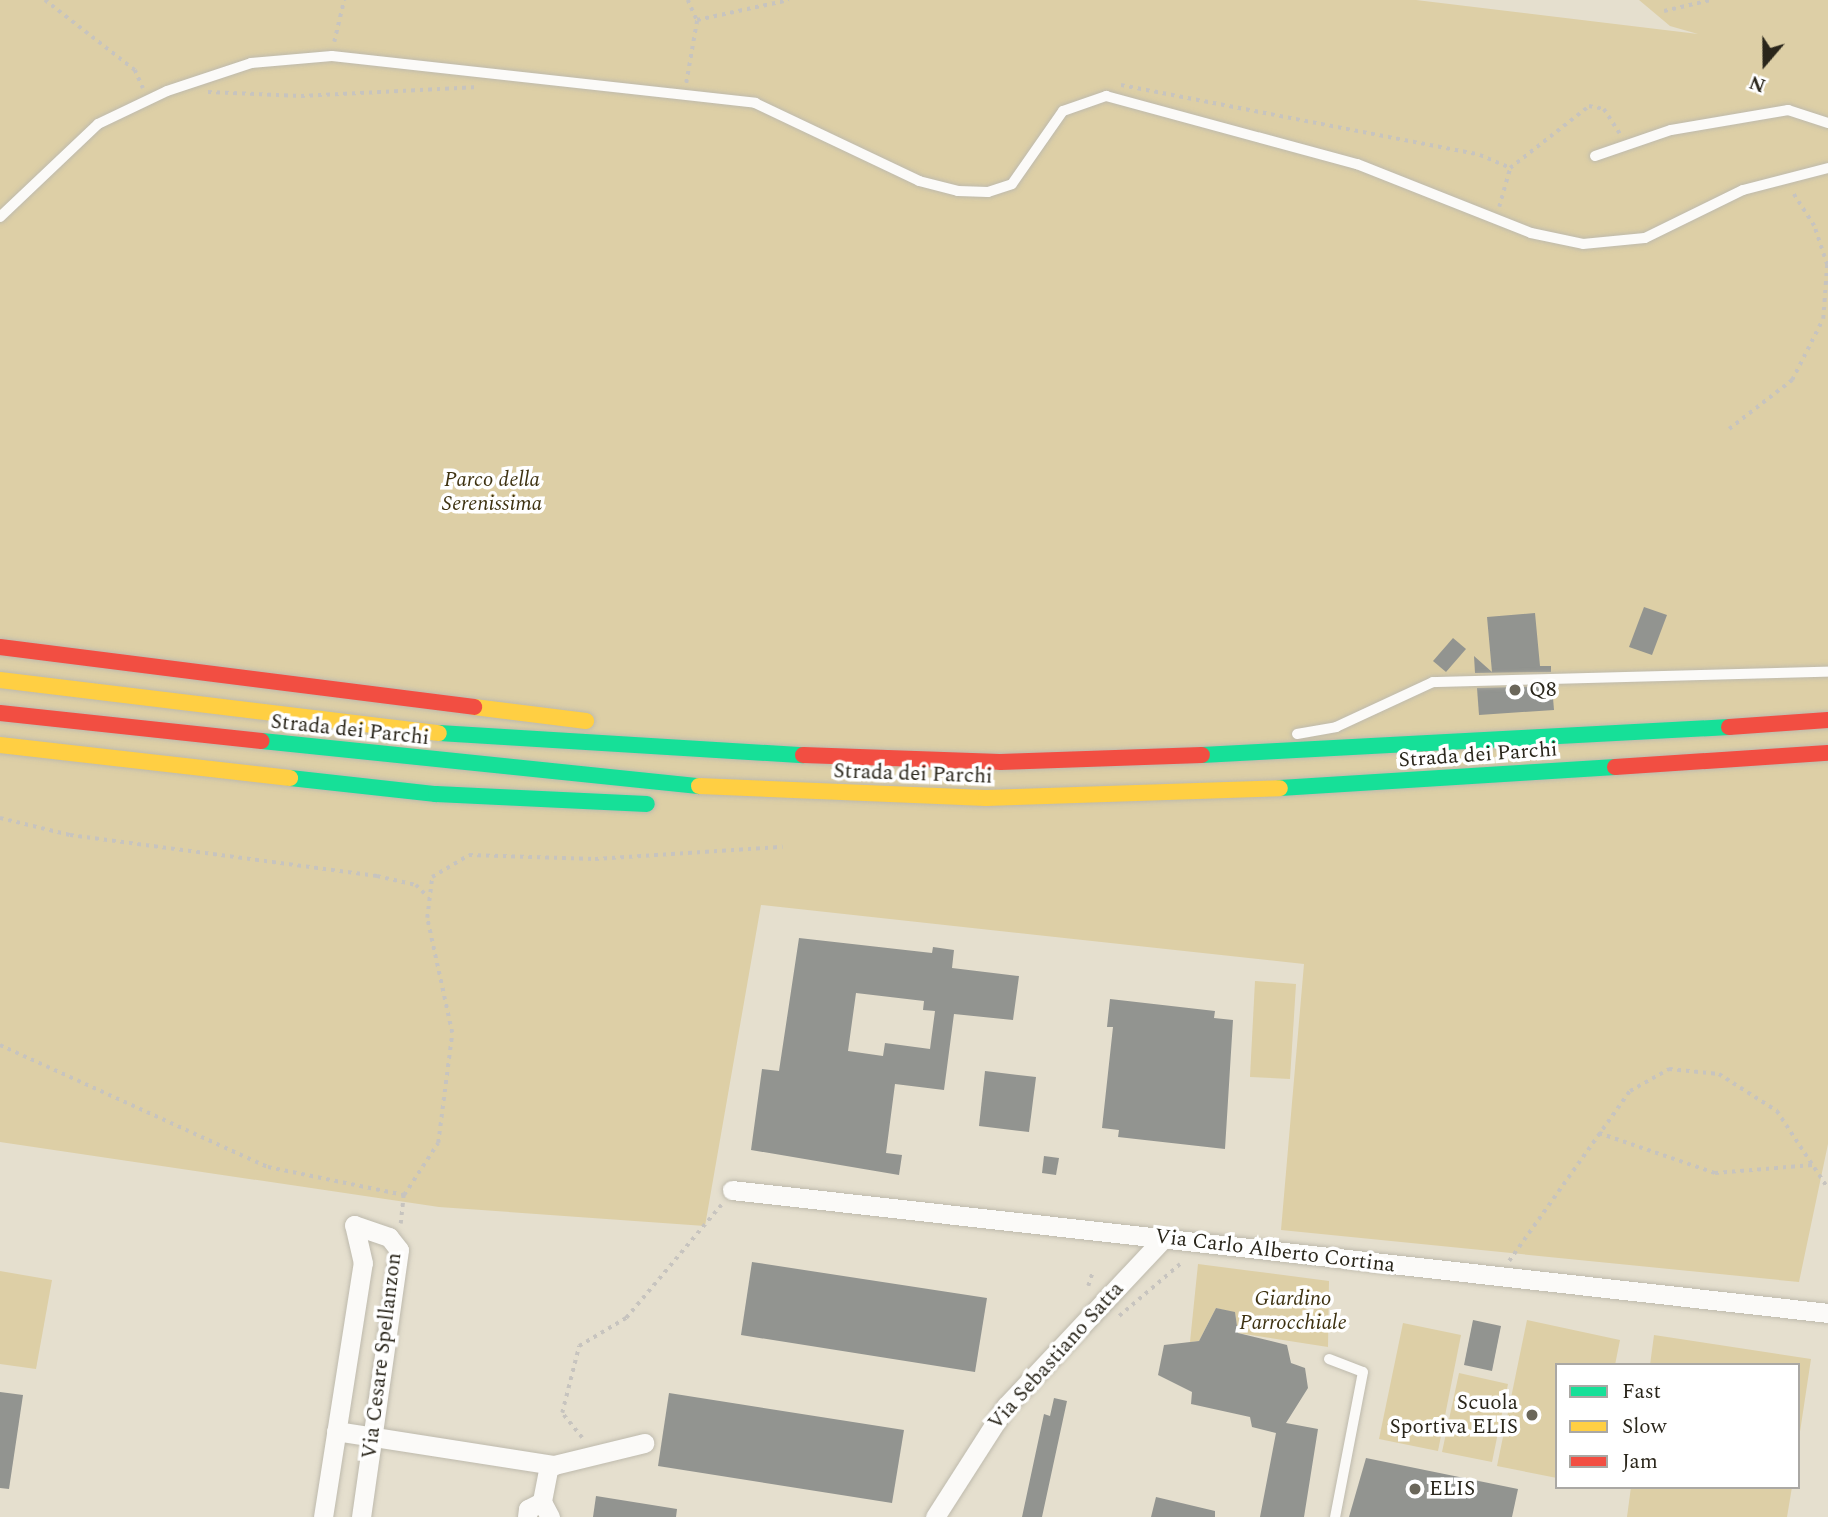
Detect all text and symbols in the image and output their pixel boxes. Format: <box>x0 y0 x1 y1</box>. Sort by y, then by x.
north arrow <box>1730 28 1800 98</box>
text: N <box>1745 67 1770 99</box>
park label: Parco della Serenissima <box>442 467 542 517</box>
place label: Q8 <box>1529 677 1556 703</box>
marker: Q8 <box>1507 682 1523 698</box>
street label: Strada dei Parchi <box>270 709 430 751</box>
street label: Strada dei Parchi <box>1398 737 1558 773</box>
street label: Strada dei Parchi <box>833 759 993 789</box>
street label: Via Carlo Alberto Cortina <box>1154 1224 1396 1278</box>
street label: Via Cesare Spellanzon <box>357 1251 407 1461</box>
street label: Via Sebastiano Satta <box>983 1277 1129 1435</box>
park label: Giardino Parrocchiale <box>1239 1286 1347 1336</box>
legend <box>1555 1363 1800 1489</box>
text: Fast <box>1622 1376 1661 1408</box>
place label: Scuola Sportiva ELIS <box>1389 1390 1518 1440</box>
marker: Scuola Sportiva ELIS <box>1524 1407 1540 1423</box>
text: Slow <box>1622 1411 1666 1443</box>
text: Jam <box>1622 1446 1658 1478</box>
place label: ELIS <box>1429 1476 1475 1502</box>
marker: ELIS <box>1407 1481 1423 1497</box>

